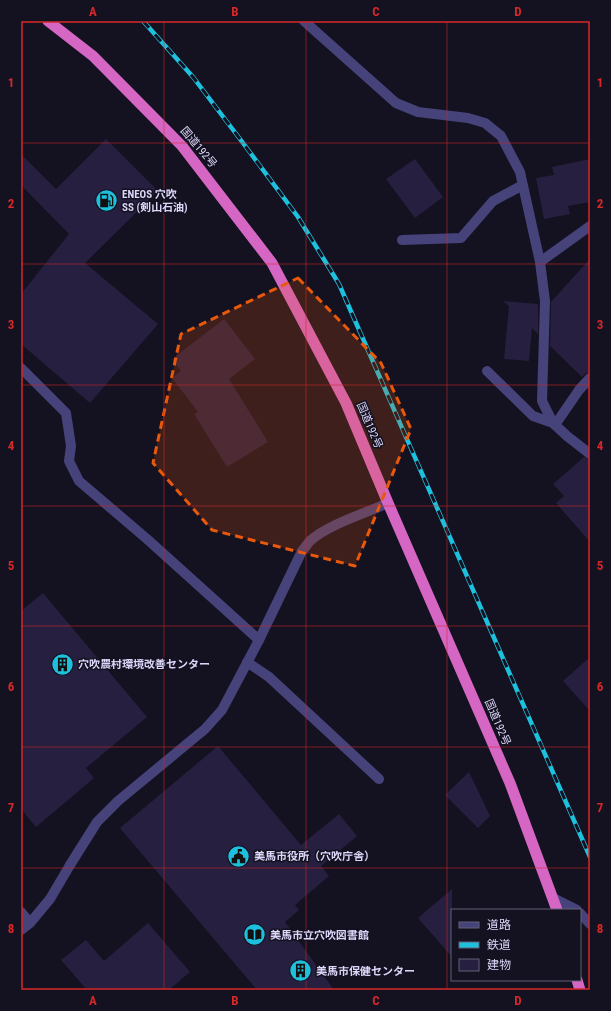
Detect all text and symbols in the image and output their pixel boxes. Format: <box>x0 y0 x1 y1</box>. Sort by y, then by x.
text: A <box>89 4 97 19</box>
text: B <box>231 4 239 19</box>
text: C <box>372 4 380 19</box>
text: D <box>514 4 522 19</box>
text: 1 <box>8 75 14 90</box>
text: 1 <box>597 75 603 90</box>
street label: 国道192号 <box>178 124 219 170</box>
fuel station icon: ENEOS 穴吹 SS (剣山石油) <box>94 187 120 213</box>
place label: ENEOS 穴吹 SS (剣山石油) <box>122 188 188 214</box>
text: 2 <box>8 196 15 211</box>
text: 2 <box>597 196 604 211</box>
text: 3 <box>8 317 14 332</box>
text: 3 <box>597 317 603 332</box>
street label: 国道192号 <box>354 400 385 450</box>
text: 4 <box>8 438 15 453</box>
text: 4 <box>597 438 604 453</box>
text: 5 <box>8 558 15 573</box>
text: 5 <box>597 558 604 573</box>
building icon: 穴吹農村環境改善センター <box>49 651 75 677</box>
place label: 穴吹農村環境改善センター <box>78 658 210 671</box>
text: 6 <box>8 679 15 694</box>
text: 6 <box>597 679 604 694</box>
street label: 国道192号 <box>482 697 513 747</box>
text: 7 <box>8 800 15 815</box>
text: 7 <box>597 800 604 815</box>
public building icon: 美馬市役所（穴吹庁舎） <box>225 843 251 869</box>
place label: 美馬市役所（穴吹庁舎） <box>254 850 375 863</box>
legend <box>451 909 581 981</box>
text: 道路 <box>487 918 511 932</box>
text: 8 <box>8 921 14 936</box>
text: 8 <box>597 921 603 936</box>
library icon: 美馬市立穴吹図書館 <box>242 922 268 948</box>
place label: 美馬市立穴吹図書館 <box>270 929 369 942</box>
text: 鉄道 <box>487 938 511 952</box>
building icon: 美馬市保健センター <box>287 958 313 984</box>
text: 建物 <box>487 958 511 972</box>
place label: 美馬市保健センター <box>316 965 415 978</box>
text: A <box>89 993 97 1008</box>
text: B <box>231 993 239 1008</box>
text: C <box>372 993 380 1008</box>
text: D <box>514 993 522 1008</box>

